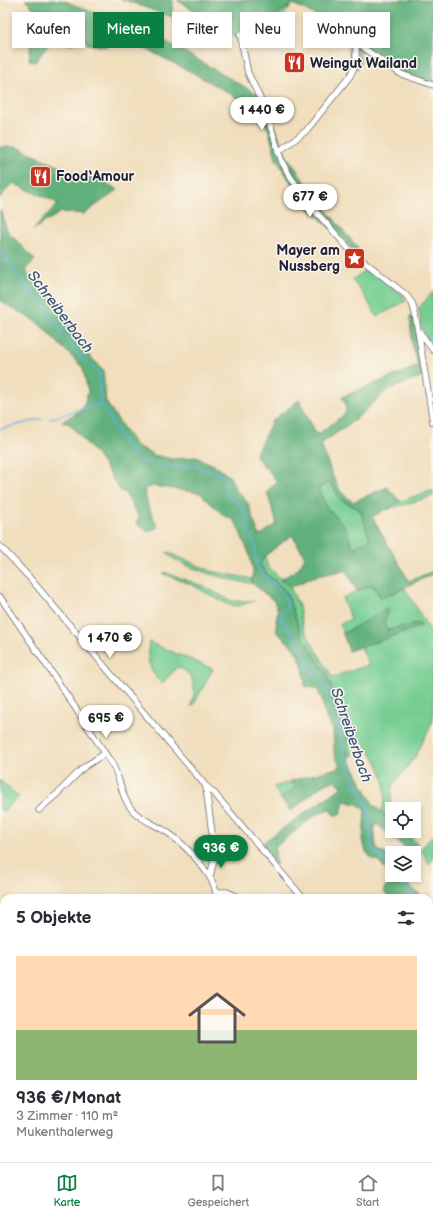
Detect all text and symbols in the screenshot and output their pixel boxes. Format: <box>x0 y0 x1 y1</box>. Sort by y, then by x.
chip: Kaufen <box>12 12 85 48</box>
chip: Mieten <box>93 12 164 48</box>
chip: Filter <box>172 12 232 48</box>
chip: Neu <box>240 12 295 48</box>
chip: Wohnung <box>303 12 390 48</box>
restaurant icon: Weingut Wailand <box>282 50 308 76</box>
place label: Weingut Wailand <box>310 55 417 72</box>
pin: 1 440 € <box>225 97 299 131</box>
text: 1 440 € <box>239 102 285 118</box>
restaurant icon: Food‘Amour <box>27 163 53 189</box>
place label: Food‘Amour <box>56 168 135 185</box>
pin: 677 € <box>282 184 338 218</box>
text: 677 € <box>292 189 328 205</box>
place label: Mayer am Nussberg <box>276 242 340 275</box>
place icon: Mayer am Nussberg <box>342 245 368 271</box>
water label: Schreiberbach <box>23 267 97 357</box>
pin: 1 470 € <box>73 625 147 659</box>
text: 1 470 € <box>87 630 133 646</box>
water label: Schreiberbach <box>326 685 376 785</box>
pin: 695 € <box>78 705 134 739</box>
text: 695 € <box>88 710 124 726</box>
map controls <box>385 802 421 882</box>
button: locate <box>385 802 421 838</box>
pin: 936 € <box>193 835 249 869</box>
text: 936 € <box>203 840 239 856</box>
button: layers <box>385 846 421 882</box>
icon: filters <box>395 907 417 929</box>
text: 5 Objekte <box>16 908 91 928</box>
icon: home <box>181 982 253 1054</box>
text: 936 €/Monat <box>16 1088 121 1108</box>
text: 3 Zimmer · 110 m² <box>16 1108 118 1124</box>
text: Mukenthalerweg <box>16 1124 113 1140</box>
tab: Karte <box>54 1172 80 1209</box>
tab: Gespeichert <box>187 1172 249 1209</box>
tab: Start <box>356 1172 379 1209</box>

